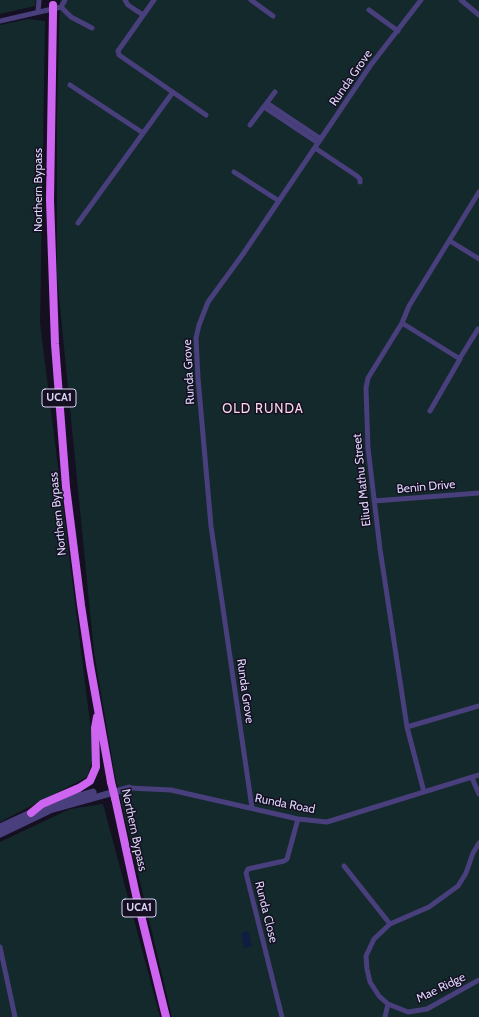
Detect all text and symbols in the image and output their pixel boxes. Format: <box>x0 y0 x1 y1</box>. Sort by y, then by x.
street label: Runda Grove <box>326 47 376 109</box>
street label: Northern Bypass <box>31 148 45 232</box>
street label: Runda Grove <box>180 339 198 405</box>
road number: UCA1 <box>42 389 76 407</box>
district label: OLD RUNDA <box>222 401 304 417</box>
street label: Eliud Mathu Street <box>350 433 374 527</box>
street label: Northern Bypass <box>46 472 70 556</box>
street label: Benin Drive <box>396 477 456 497</box>
street label: Runda Grove <box>233 658 257 724</box>
street label: Northern Bypass <box>118 787 150 873</box>
street label: Runda Road <box>254 791 316 817</box>
street label: Runda Close <box>251 880 281 944</box>
road number: UCA1 <box>122 899 156 917</box>
street label: Mae Ridge <box>414 970 468 1006</box>

